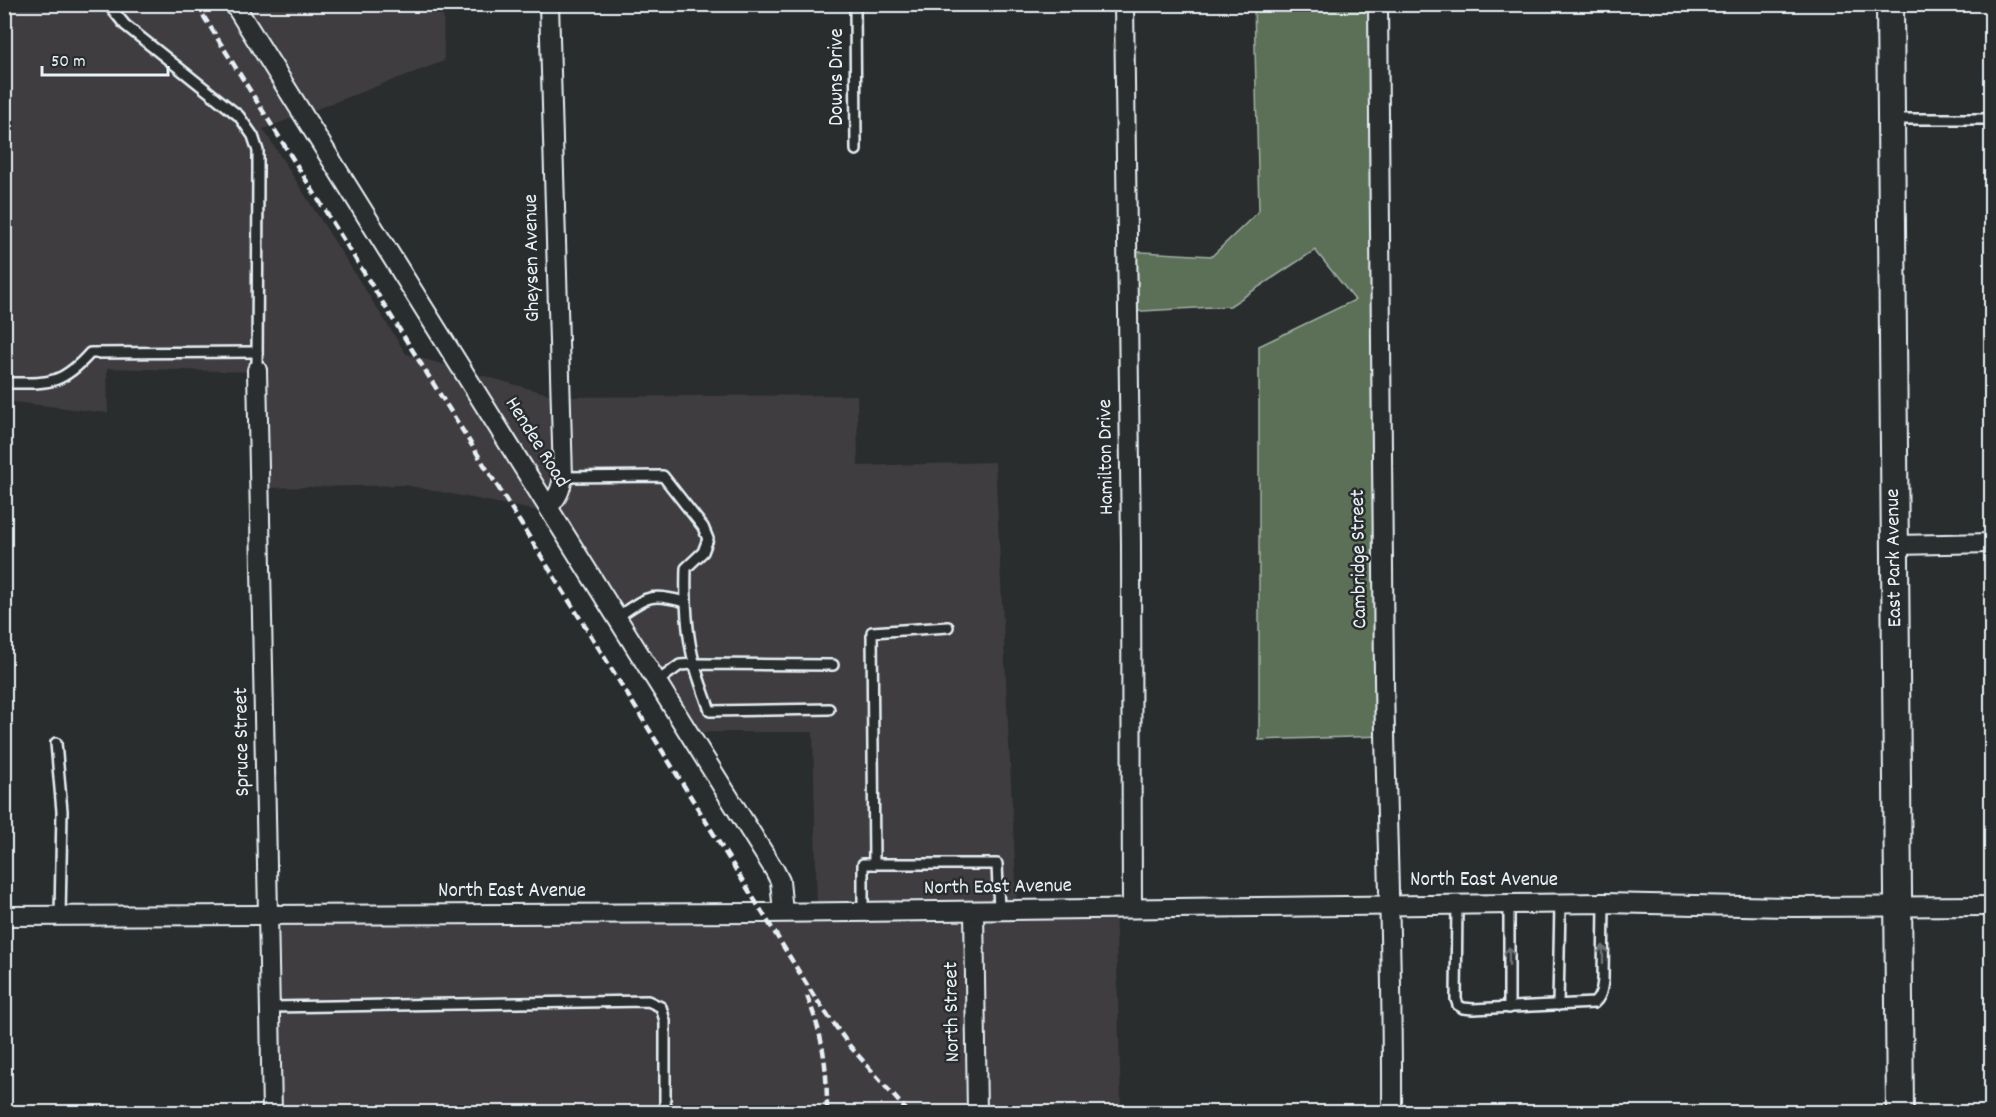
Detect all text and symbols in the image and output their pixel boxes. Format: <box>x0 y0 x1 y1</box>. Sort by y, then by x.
street label: Downs Drive <box>823 28 853 126</box>
scale bar <box>42 39 168 77</box>
text: 50 m <box>51 50 86 75</box>
street label: Gheysen Avenue <box>517 194 549 322</box>
street label: Hendee Road <box>496 392 576 494</box>
street label: Hamilton Drive <box>1091 399 1123 515</box>
street label: East Park Avenue <box>1879 488 1911 628</box>
street label: Cambridge Street <box>1344 489 1376 629</box>
street label: Spruce Street <box>227 687 259 797</box>
street label: North East Avenue <box>1410 866 1558 896</box>
street label: North East Avenue <box>924 872 1072 904</box>
street label: North East Avenue <box>438 877 586 907</box>
one-way arrow <box>1598 945 1609 965</box>
one-way arrow <box>1503 946 1515 966</box>
street label: North Street <box>937 961 969 1063</box>

